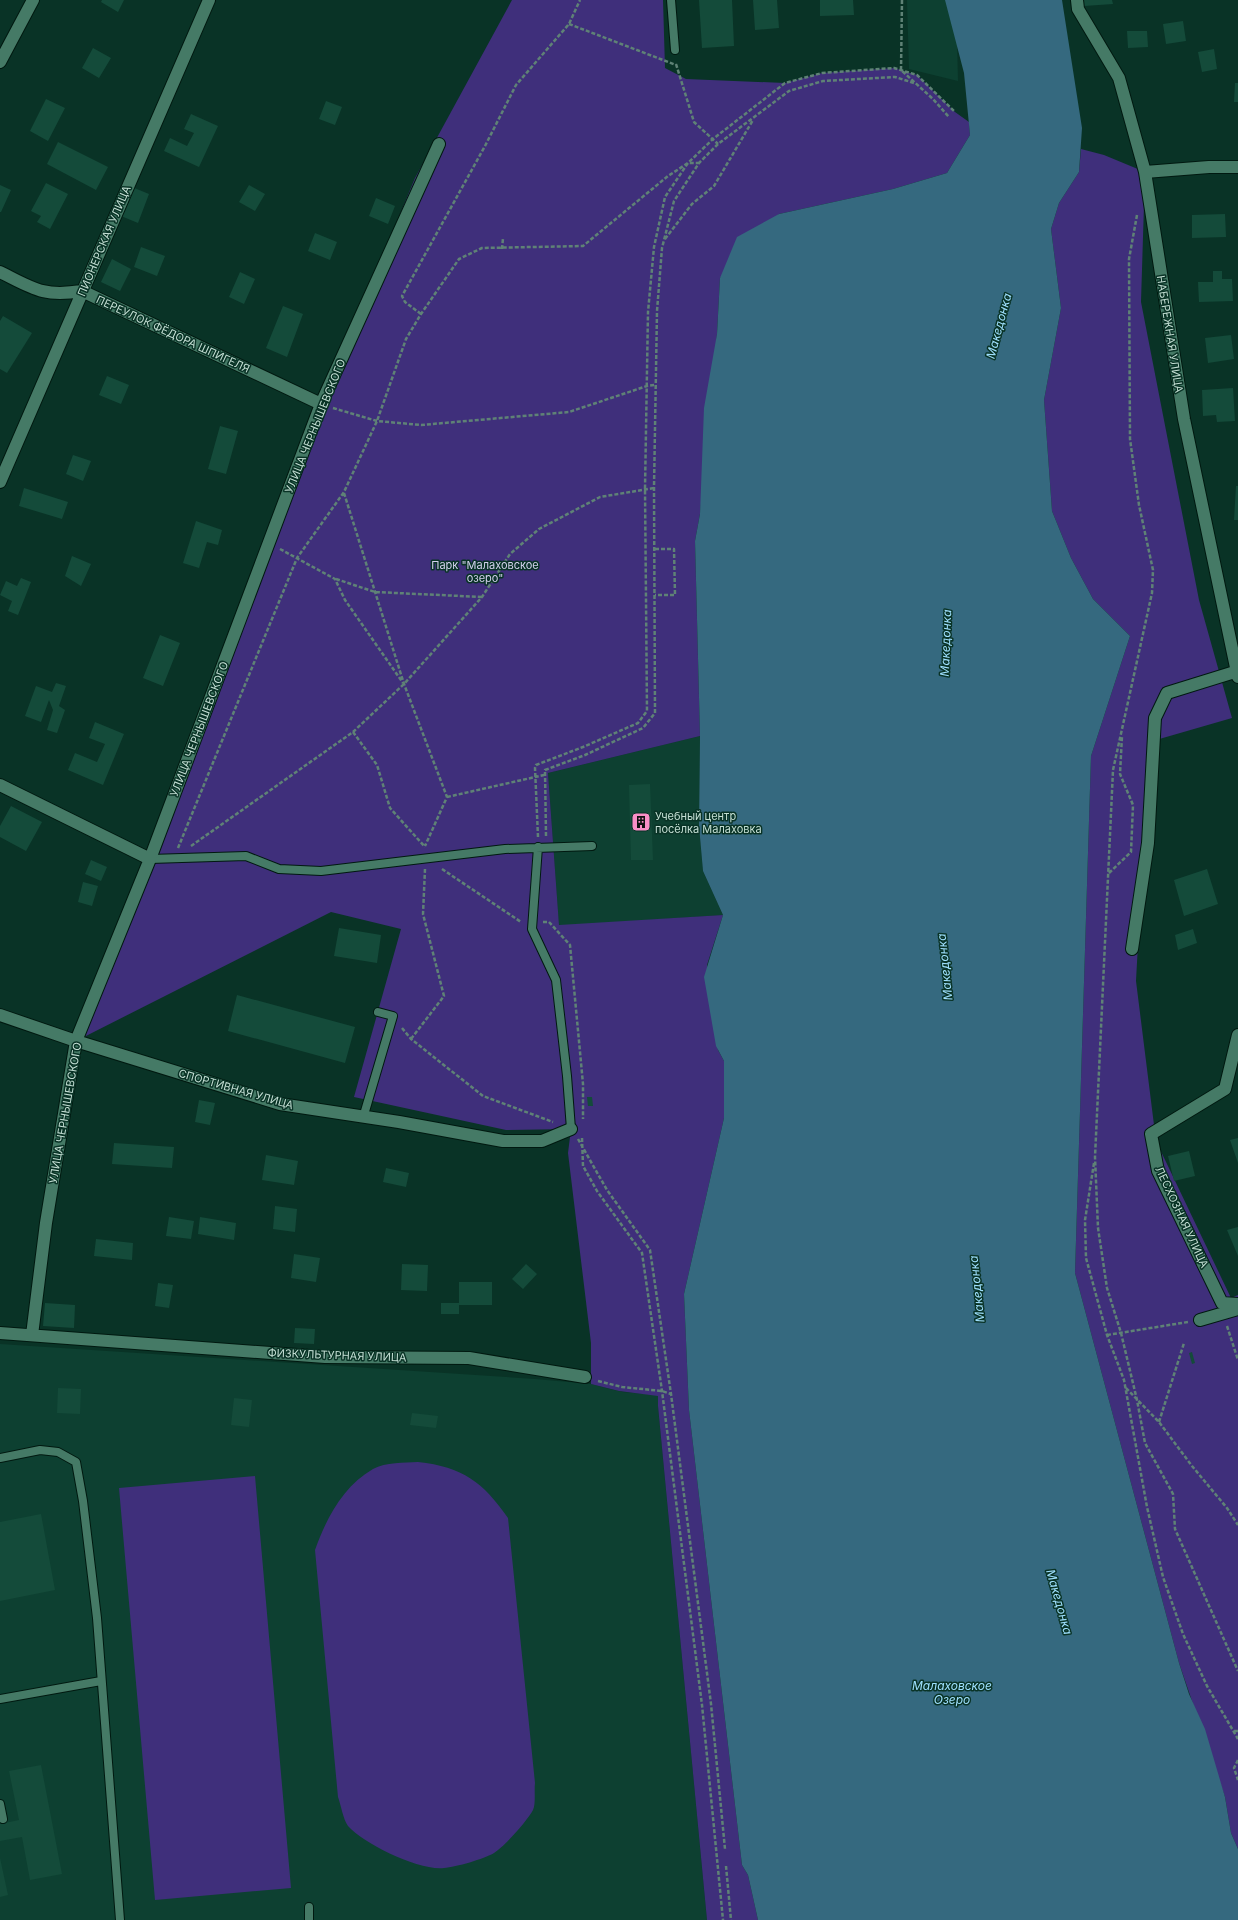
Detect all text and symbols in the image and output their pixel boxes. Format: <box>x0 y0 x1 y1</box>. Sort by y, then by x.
street label: ПИОНЕРСКАЯ УЛИЦА <box>74 183 134 298</box>
street label: НАБЕРЕЖНАЯ УЛИЦА <box>1154 274 1186 394</box>
street label: ПЕРЕУЛОК ФЁДОРА ШПИГЕЛЯ <box>94 292 252 376</box>
water label: Македонка <box>983 292 1014 360</box>
street label: УЛИЦА ЧЕРНЫШЕВСКОГО <box>282 357 348 495</box>
park label: Парк "Малаховское озеро" <box>431 558 539 585</box>
water label: Македонка <box>937 609 954 677</box>
street label: УЛИЦА ЧЕРНЫШЕВСКОГО <box>167 659 231 799</box>
place label: Учебный центр посёлка Малаховка <box>655 809 762 836</box>
building icon: Учебный центр посёлка Малаховка <box>630 811 652 833</box>
water label: Македонка <box>934 933 955 1001</box>
street label: УЛИЦА ЧЕРНЫШЕВСКОГО <box>46 1041 84 1185</box>
street label: СПОРТИВНАЯ УЛИЦА <box>177 1066 296 1112</box>
street label: ЛЕСХОЗНАЯ УЛИЦА <box>1152 1164 1212 1270</box>
water label: Македонка <box>966 1255 987 1323</box>
street label: ФИЗКУЛЬТУРНАЯ УЛИЦА <box>267 1346 407 1364</box>
water label: Македонка <box>1043 1568 1076 1636</box>
water label: Малаховское Озеро <box>912 1678 992 1707</box>

